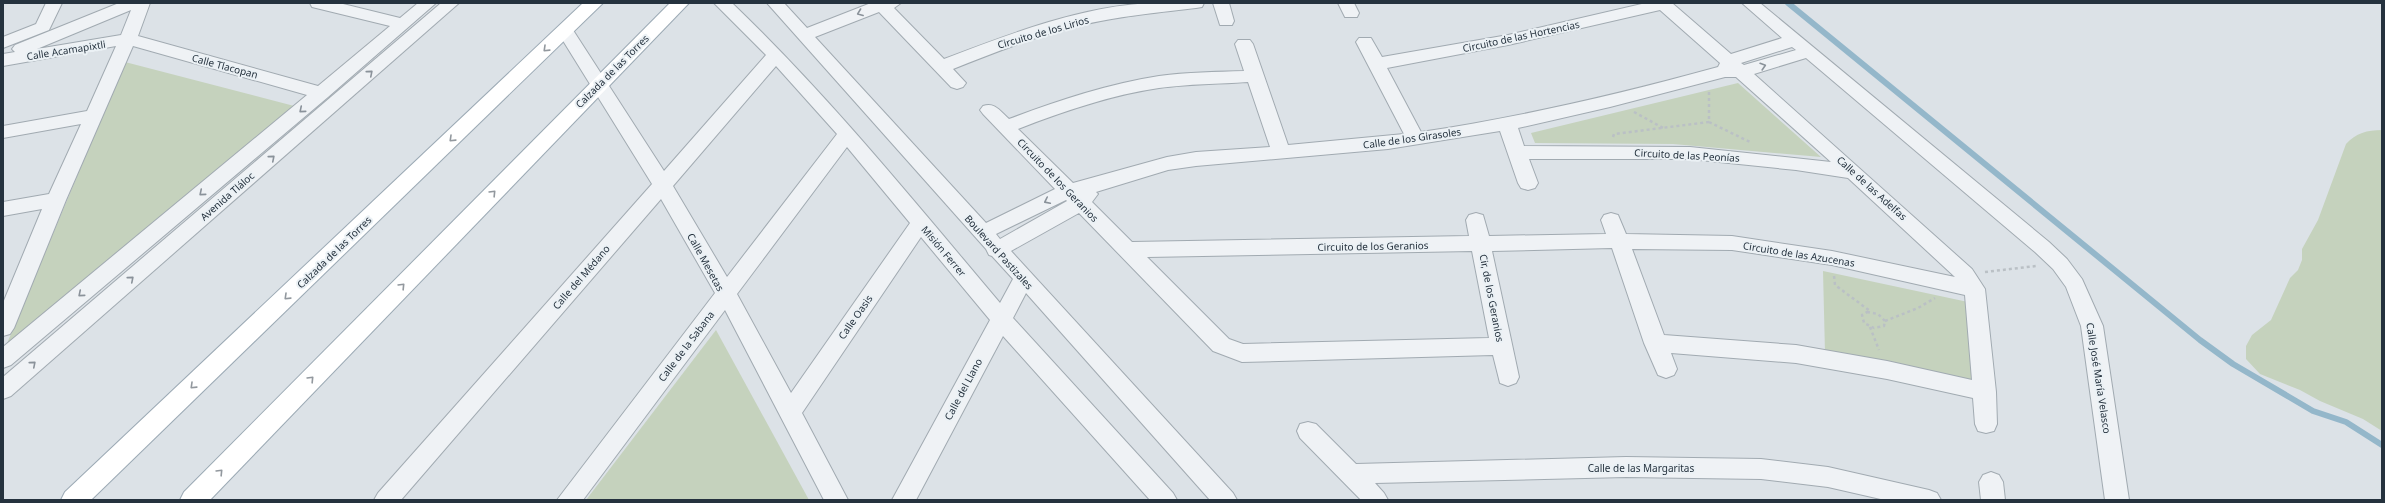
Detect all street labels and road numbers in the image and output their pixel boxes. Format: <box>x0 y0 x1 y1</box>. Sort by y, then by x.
street label: Circuito de los Lirios <box>996 12 1091 52</box>
street label: Circuito de las Hortencias <box>1461 17 1581 55</box>
street label: Calzada de las Torres <box>572 31 652 111</box>
street label: Calle Acamapixtli <box>25 37 107 63</box>
street label: Calle Tlacopan <box>190 50 260 82</box>
street label: Calle de los Girasoles <box>1362 124 1462 152</box>
street label: Circuito de los Geranios <box>1014 135 1102 225</box>
street label: Circuito de las Peonías <box>1634 145 1740 165</box>
street label: Calle de las Adelfas <box>1834 153 1910 223</box>
street label: Avenida Tláloc <box>197 168 257 223</box>
street label: Boulevard Pastizales <box>962 212 1036 293</box>
street label: Calzada de las Torres <box>294 213 374 291</box>
street label: Misión Ferrer <box>919 223 969 279</box>
street label: Calle Mesetas <box>684 230 728 294</box>
street label: Circuito de los Geranios <box>1317 238 1429 254</box>
street label: Circuito de las Azucenas <box>1742 238 1856 270</box>
street label: Calle del Médano <box>549 242 613 312</box>
street label: Cir, de los Geranios <box>1477 253 1507 343</box>
street label: Calle Oasis <box>835 292 875 342</box>
street label: Calle de la Sabana <box>655 308 717 384</box>
street label: Calle José María Velasco <box>2083 322 2115 434</box>
street label: Calle del Llano <box>941 356 985 422</box>
street label: Calle de las Margaritas <box>1588 461 1694 475</box>

